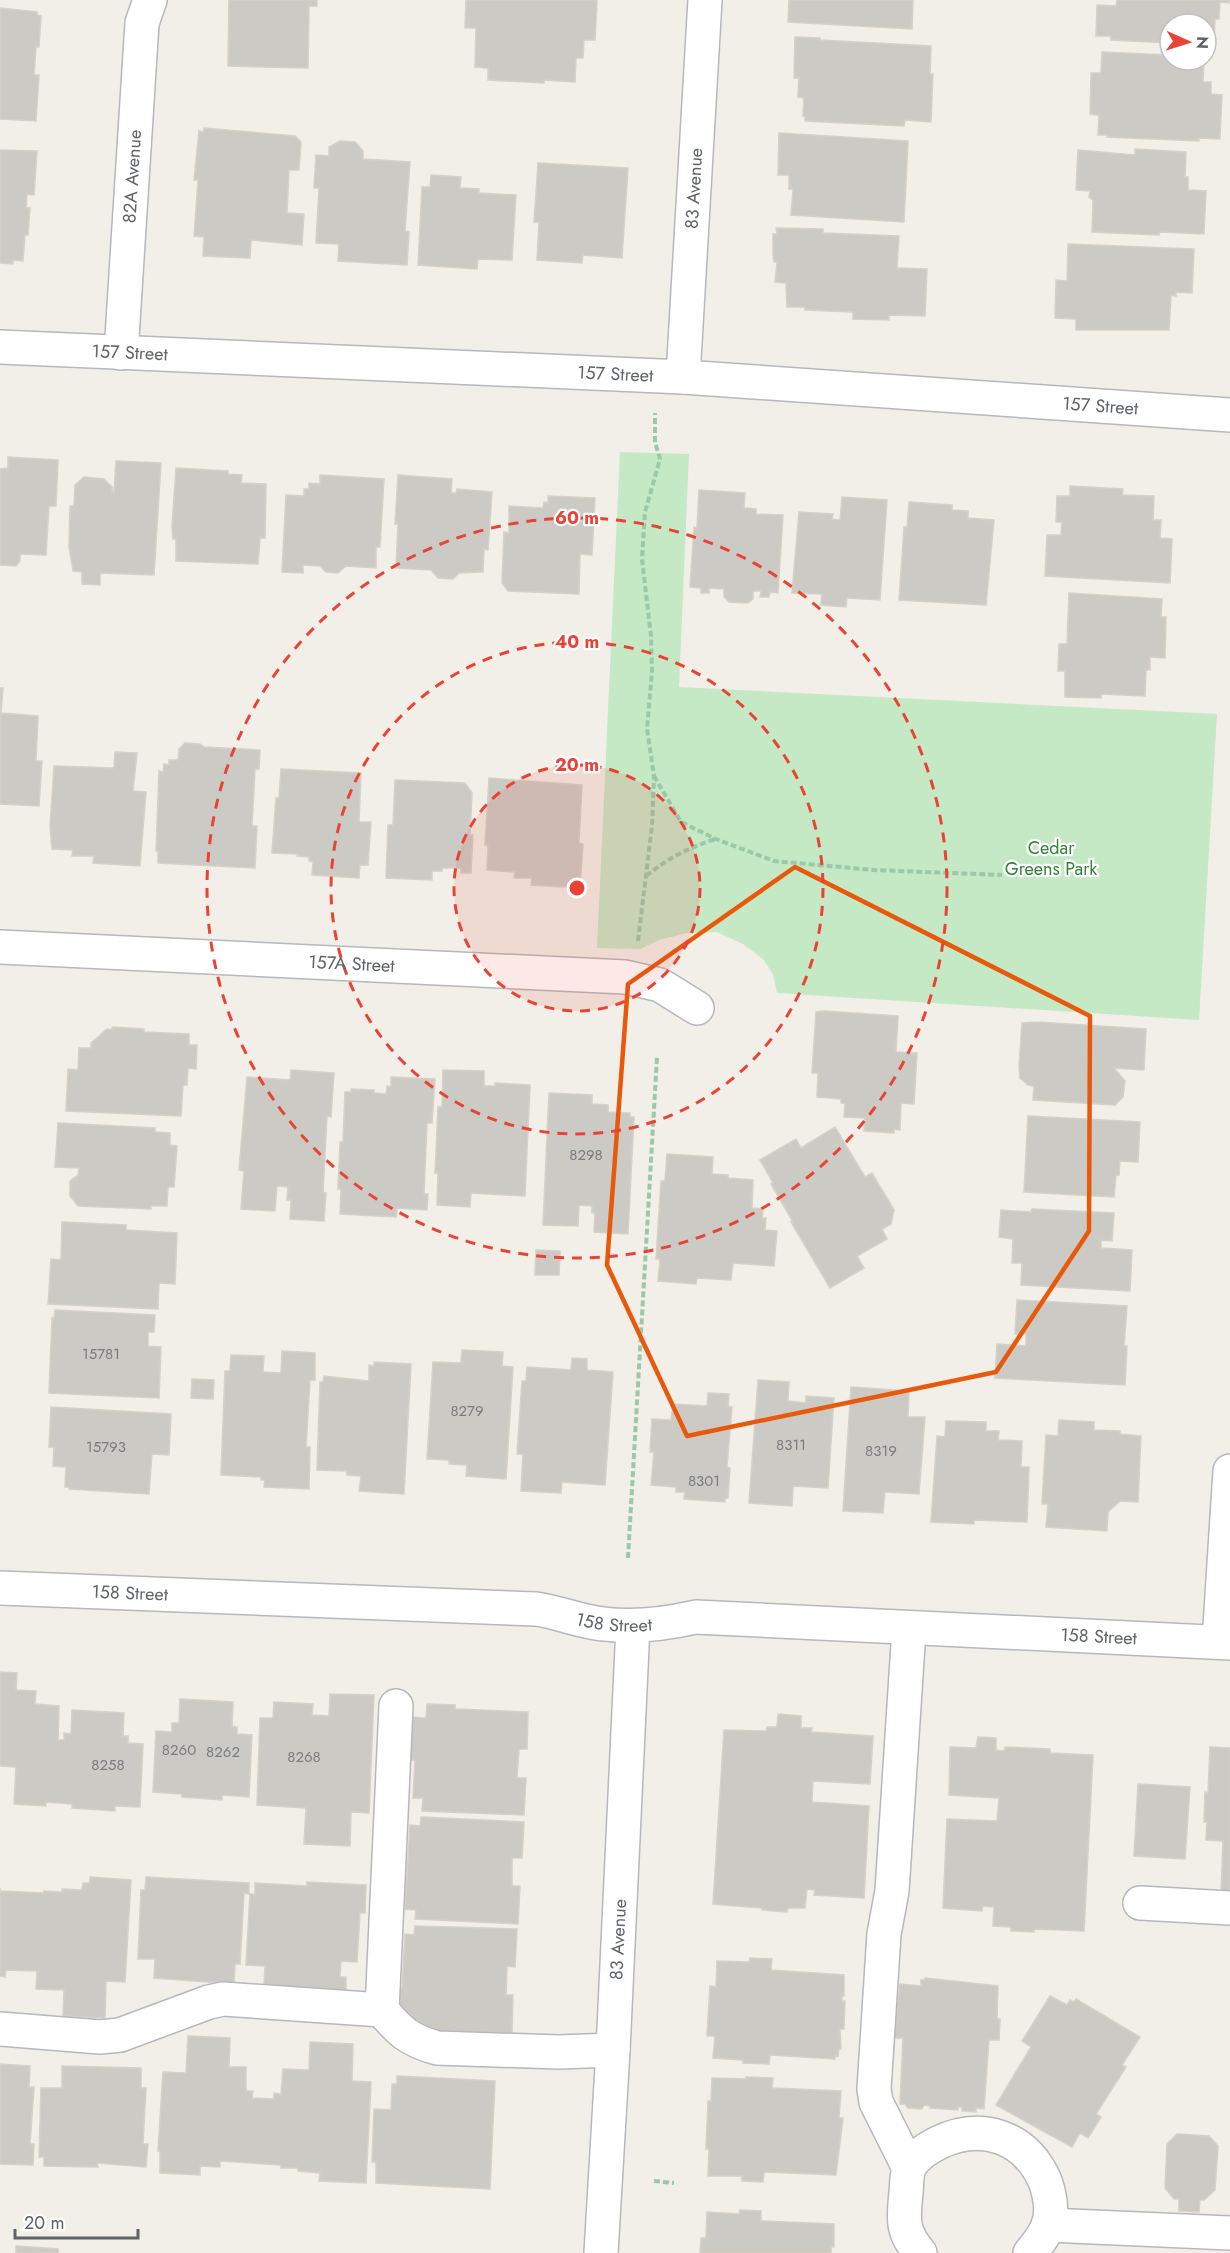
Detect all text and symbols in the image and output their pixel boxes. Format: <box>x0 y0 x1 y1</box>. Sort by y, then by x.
north arrow <box>1158 12 1218 72</box>
text: N <box>1191 36 1214 50</box>
street label: 82A Avenue <box>116 129 148 224</box>
street label: 83 Avenue <box>679 147 709 230</box>
street label: 157 Street <box>91 338 169 367</box>
street label: 157 Street <box>577 359 655 389</box>
street label: 157 Street <box>1061 390 1140 422</box>
text: 60 m <box>555 505 599 531</box>
text: 40 m <box>555 629 599 655</box>
text: 20 m <box>555 752 599 778</box>
park label: Cedar Greens Park <box>1005 835 1097 882</box>
centre of rings <box>567 878 587 898</box>
street label: 157A Street <box>308 949 396 979</box>
house number: 8298 <box>569 1144 603 1166</box>
house number: 15781 <box>82 1343 120 1365</box>
house number: 8279 <box>450 1400 484 1422</box>
house number: 8311 <box>776 1434 806 1456</box>
house number: 15793 <box>86 1436 126 1458</box>
house number: 8319 <box>865 1440 897 1462</box>
house number: 8301 <box>688 1470 720 1492</box>
street label: 158 Street <box>91 1579 169 1608</box>
street label: 158 Street <box>573 1606 654 1639</box>
street label: 158 Street <box>1060 1622 1138 1651</box>
house number: 8260 <box>162 1739 196 1761</box>
house number: 8262 <box>206 1741 240 1763</box>
house number: 8268 <box>287 1746 321 1768</box>
house number: 8258 <box>91 1754 125 1776</box>
street label: 83 Avenue <box>603 1898 633 1981</box>
scale bar <box>15 2202 138 2240</box>
text: 20 m <box>24 2210 64 2236</box>

